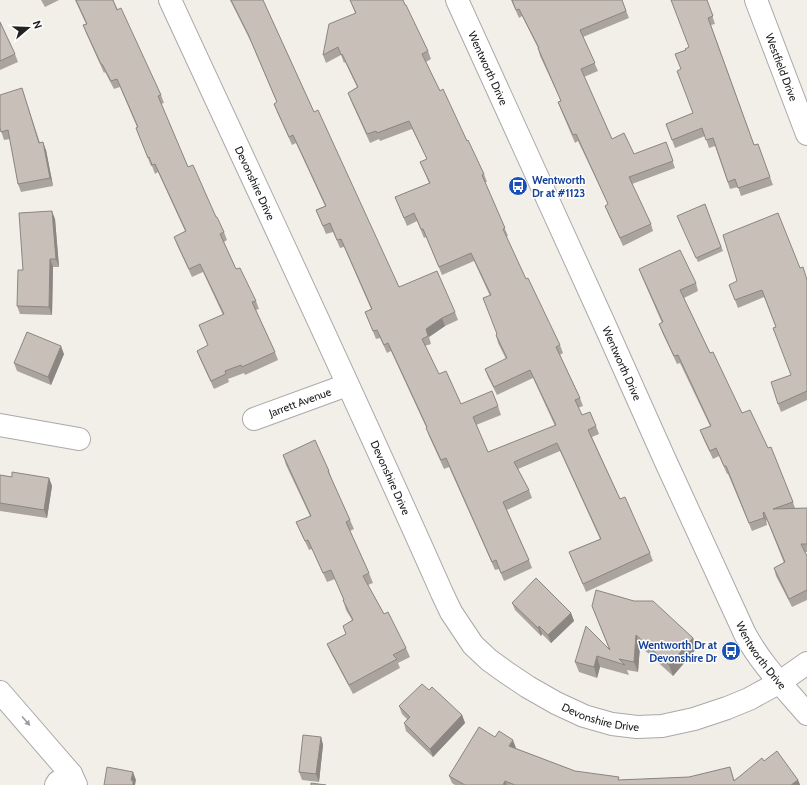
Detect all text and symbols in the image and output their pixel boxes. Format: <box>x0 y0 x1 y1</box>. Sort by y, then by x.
north arrow <box>8 8 48 48</box>
text: N <box>30 19 45 31</box>
street label: Wentworth Drive <box>465 29 511 108</box>
street label: Westfield Drive <box>762 31 801 103</box>
street label: Devonshire Drive <box>232 144 278 223</box>
place label: Wentworth Dr at #1123 <box>532 173 585 200</box>
bus stop icon: Wentworth Dr at #1123 <box>507 175 529 197</box>
street label: Wentworth Drive <box>599 324 645 403</box>
street label: Jarrett Avenue <box>266 384 333 420</box>
street label: Devonshire Drive <box>367 438 413 517</box>
street label: Wentworth Drive <box>733 619 790 692</box>
place label: Wentworth Dr at Devonshire Dr <box>638 638 717 665</box>
bus stop icon: Wentworth Dr at Devonshire Dr <box>720 640 742 662</box>
street label: Devonshire Drive <box>560 700 640 734</box>
one-way arrow <box>21 716 30 727</box>

